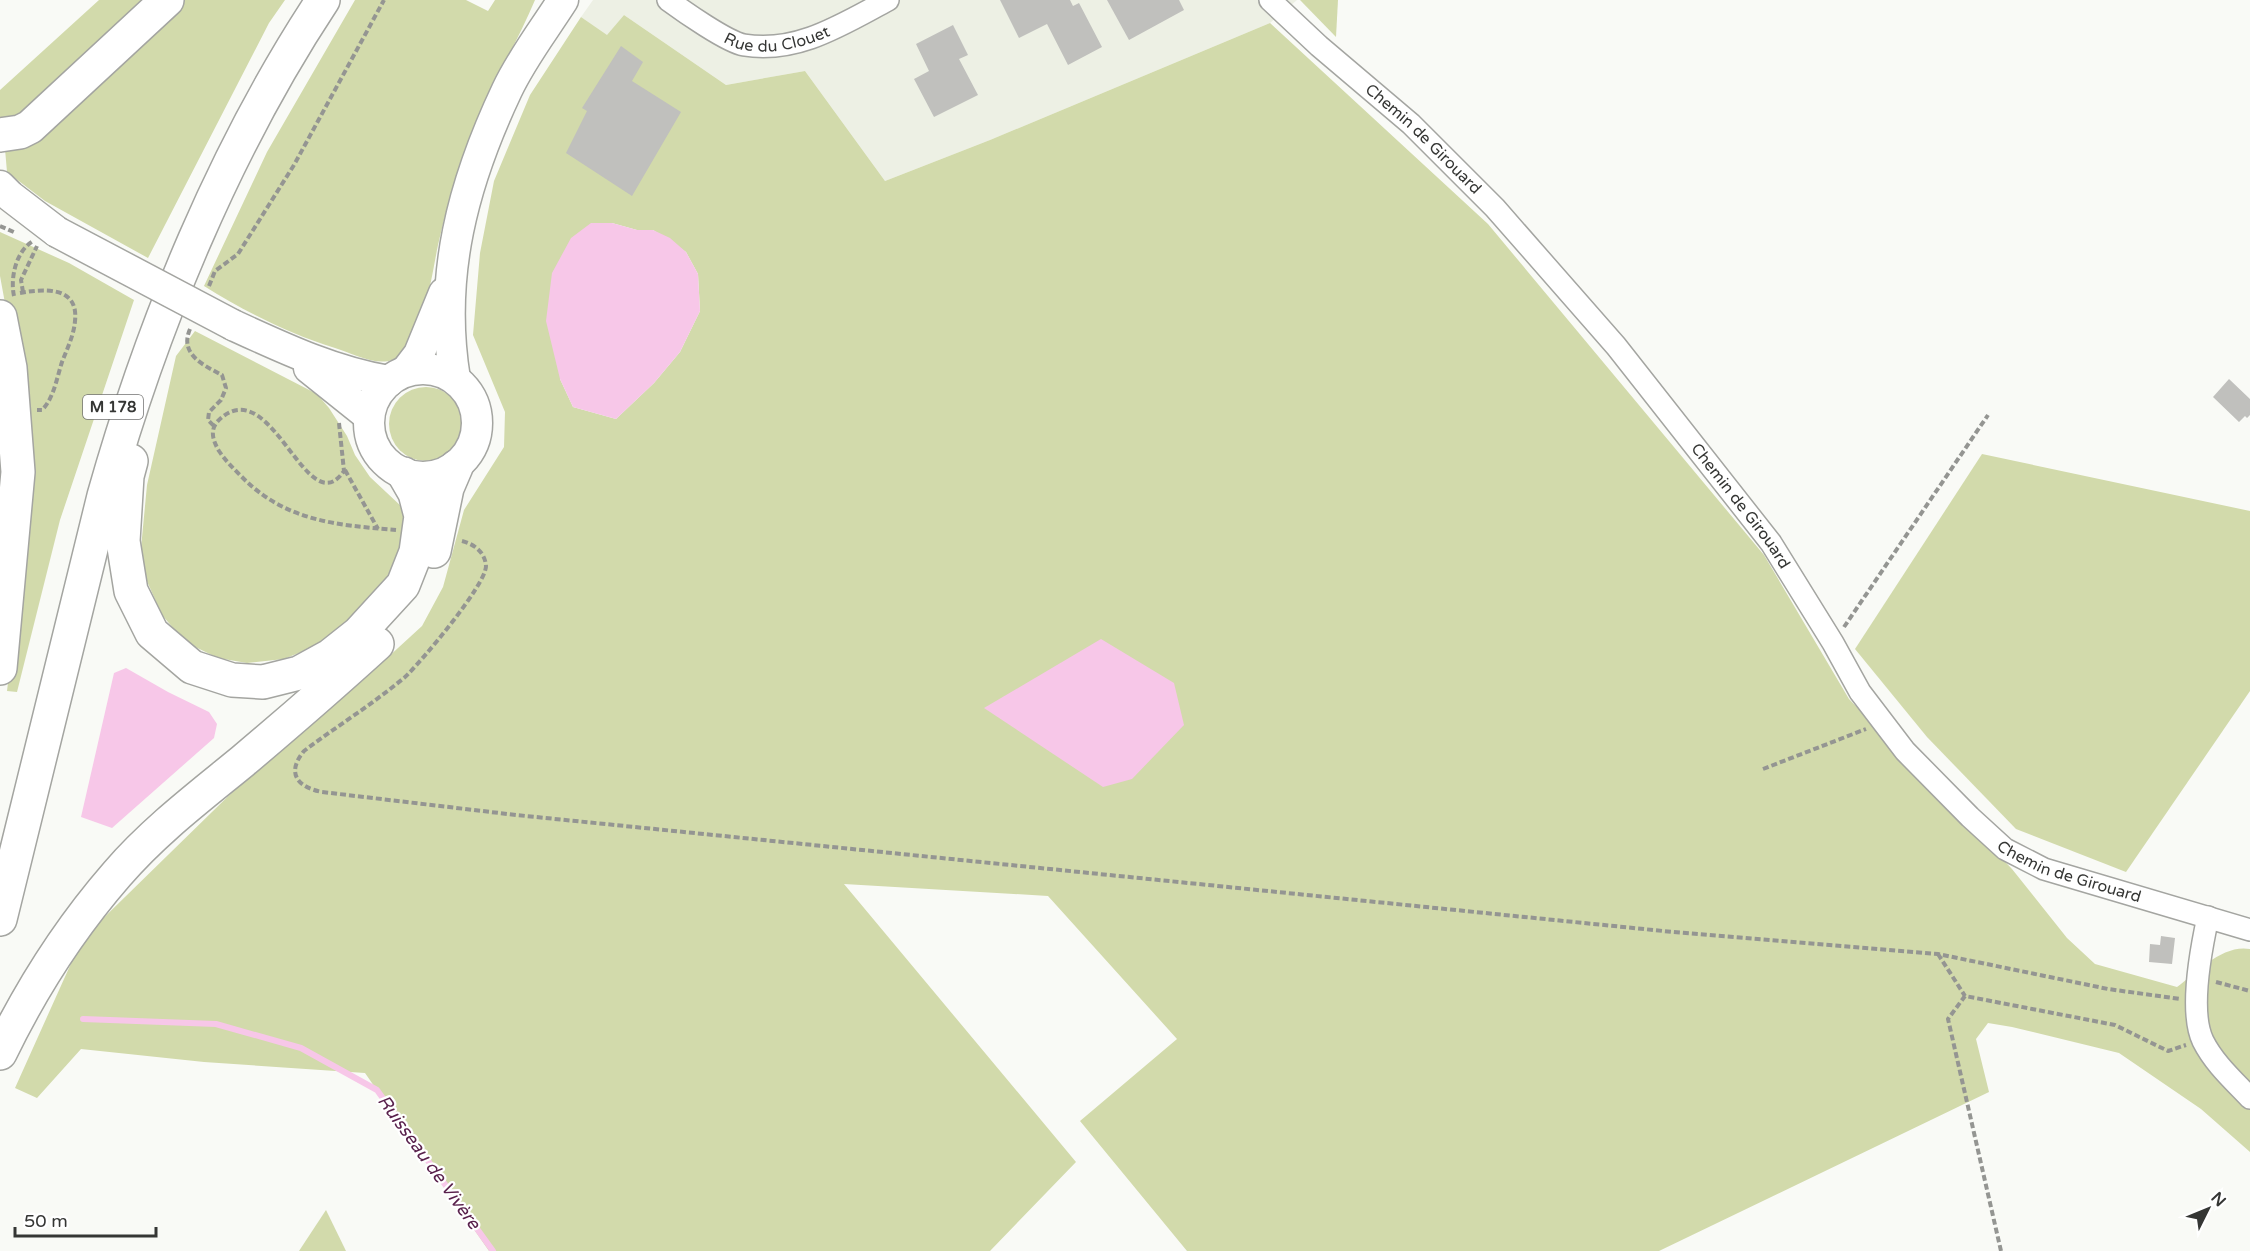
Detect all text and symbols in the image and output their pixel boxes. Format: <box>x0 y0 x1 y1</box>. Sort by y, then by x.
street label: Rue du Clouet <box>721 22 833 57</box>
street label: Chemin de Girouard <box>1361 80 1486 199</box>
road number: M 178 <box>83 395 143 419</box>
street label: Chemin de Girouard <box>1686 439 1794 572</box>
street label: Chemin de Girouard <box>1992 836 2143 907</box>
water label: Ruisseau de Vivère <box>373 1090 486 1234</box>
north arrow <box>2178 1179 2238 1239</box>
text: N <box>2207 1188 2230 1211</box>
scale bar <box>15 1200 156 1238</box>
text: 50 m <box>24 1210 68 1232</box>

